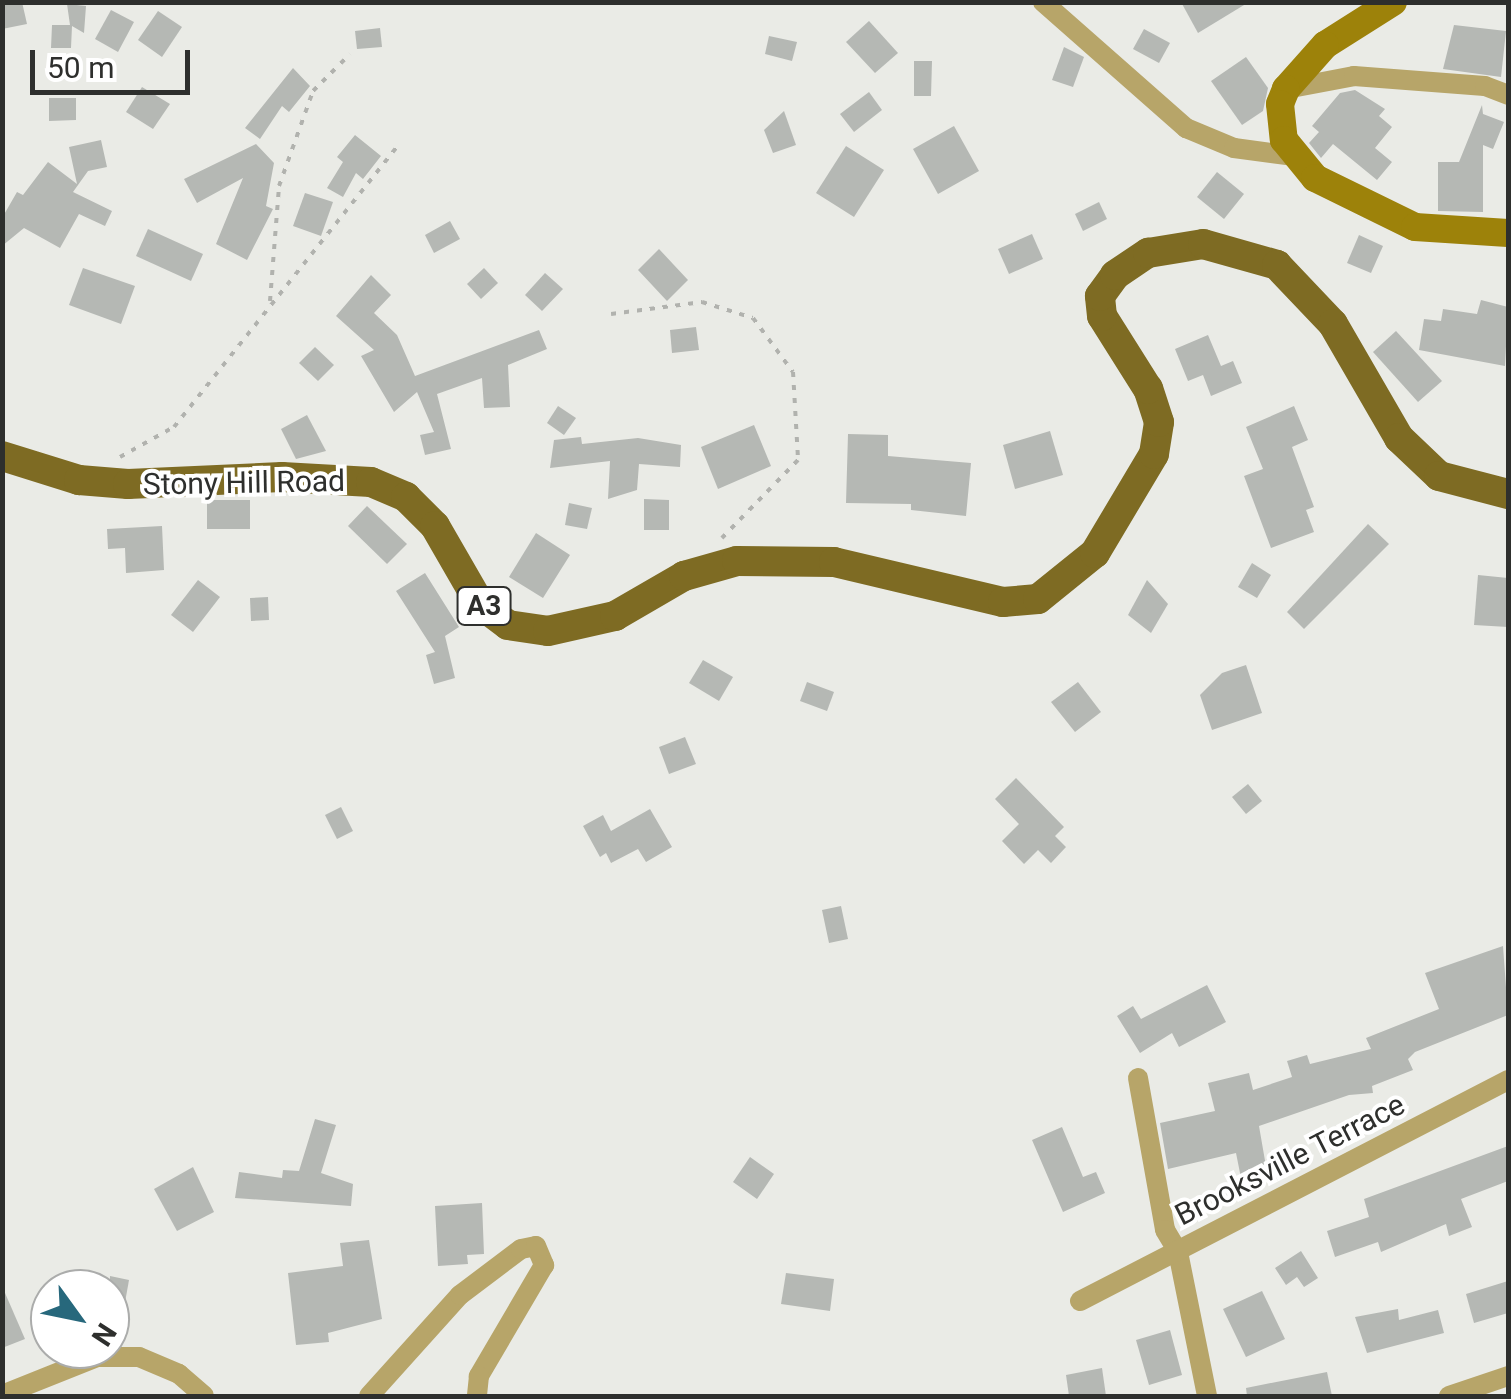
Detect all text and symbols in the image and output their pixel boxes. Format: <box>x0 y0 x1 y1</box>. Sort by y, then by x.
scale bar <box>35 30 195 92</box>
text: 50 m <box>47 50 114 85</box>
street label: Stony Hill Road <box>143 463 345 503</box>
road number: A3 <box>456 583 512 629</box>
street label: Brooksville Terrace <box>1169 1086 1411 1234</box>
north arrow <box>30 1269 130 1369</box>
text: N <box>85 1317 123 1352</box>

